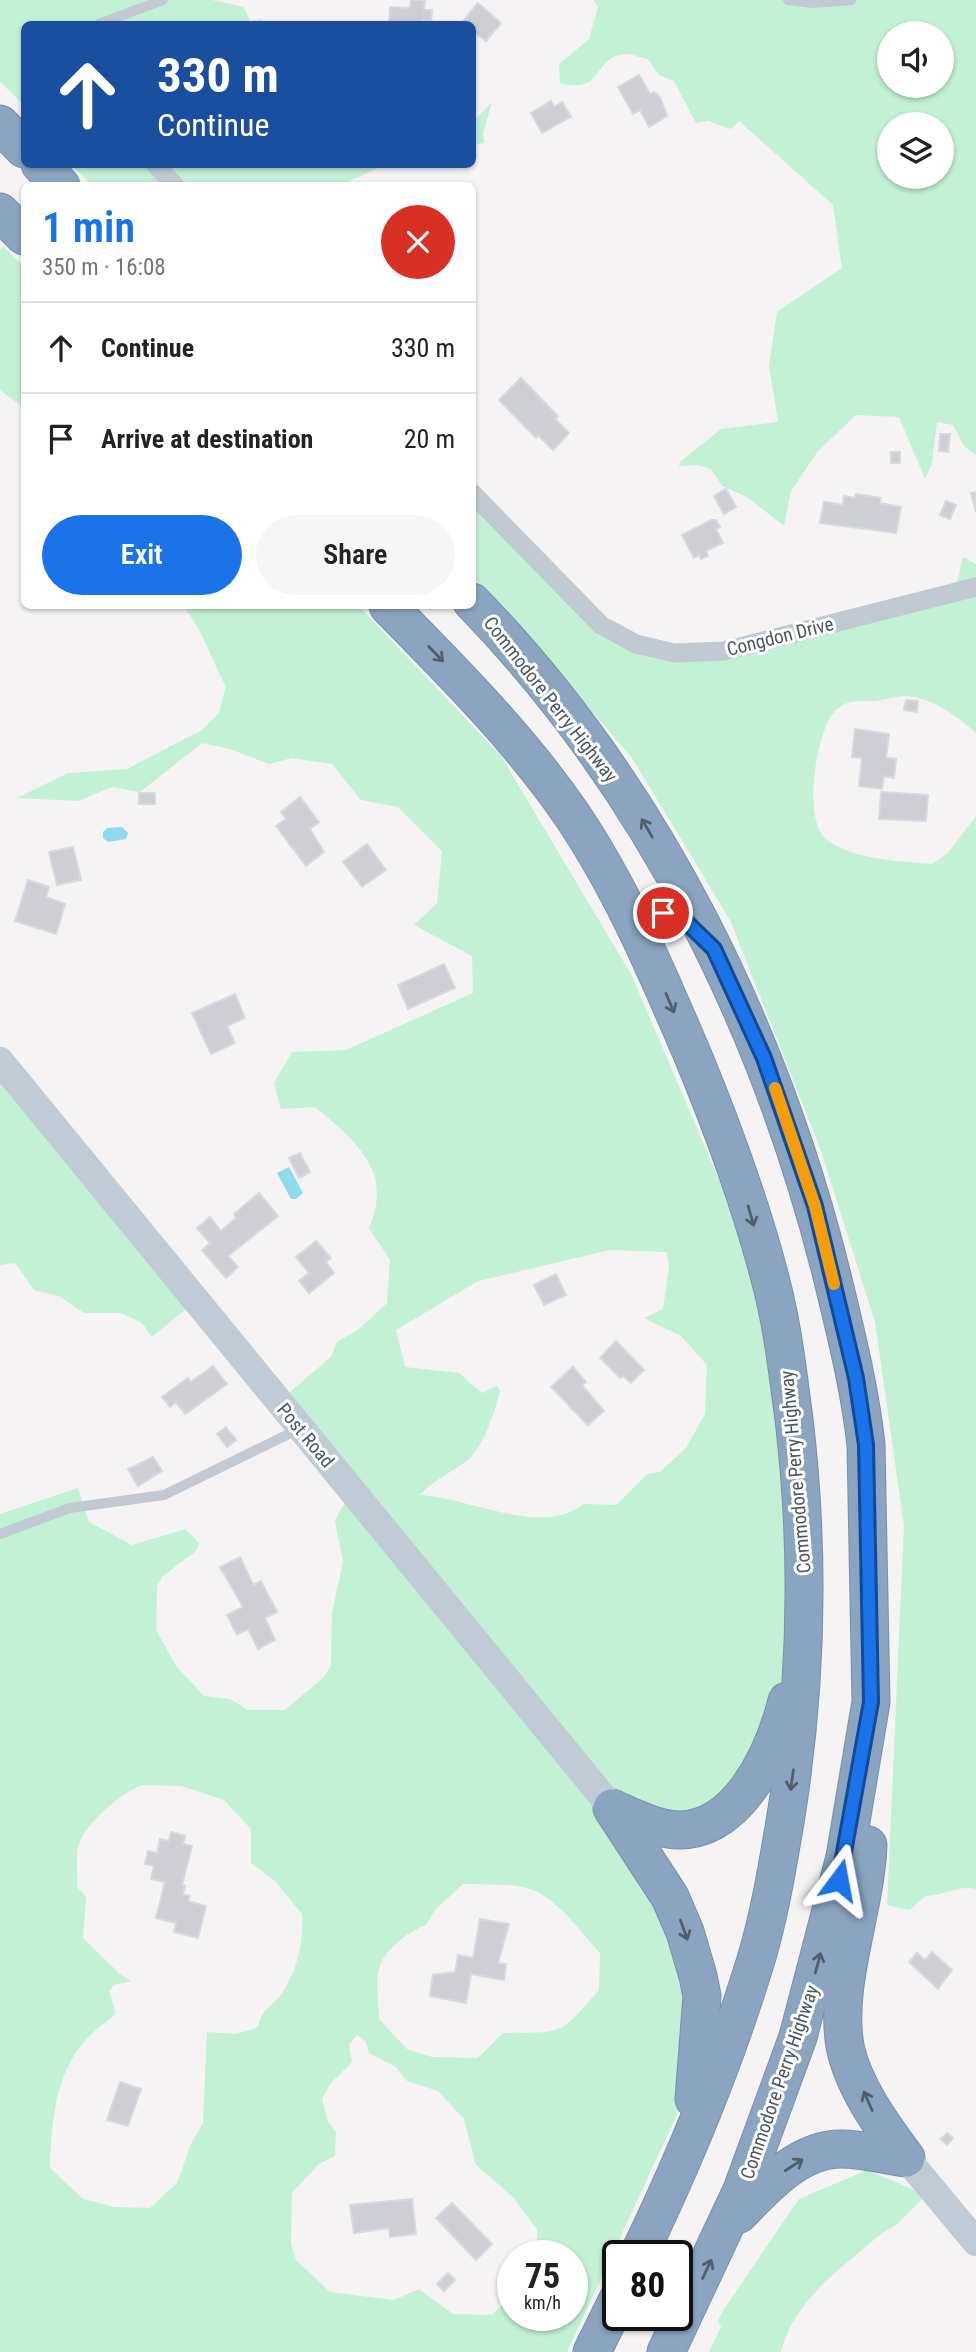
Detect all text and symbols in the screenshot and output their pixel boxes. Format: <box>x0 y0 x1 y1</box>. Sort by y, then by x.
map controls <box>877 21 954 189</box>
button: sound <box>877 21 954 98</box>
text: 330 m <box>157 47 279 104</box>
icon: ahead <box>42 49 133 140</box>
text: Continue <box>157 106 269 144</box>
button: layers <box>877 112 954 189</box>
text: 1 min <box>42 203 135 252</box>
button: close <box>381 205 455 279</box>
text: 350 m · 16:08 <box>42 254 166 281</box>
icon: ahead <box>42 329 80 367</box>
text: Continue <box>101 333 194 363</box>
text: 330 m <box>391 333 455 363</box>
icon: arrive <box>42 420 80 458</box>
text: Arrive at destination <box>101 424 313 454</box>
text: 20 m <box>404 424 455 454</box>
button: Exit <box>42 515 242 595</box>
button: Share <box>256 515 455 595</box>
street label: Commodore Perry Highway <box>479 612 622 787</box>
street label: Congdon Drive <box>724 612 836 661</box>
one-way arrow <box>427 646 444 663</box>
one-way arrow <box>640 818 653 839</box>
pin <box>633 883 693 943</box>
icon: arrive <box>644 894 682 932</box>
one-way arrow <box>664 992 677 1014</box>
one-way arrow <box>746 1204 759 1226</box>
street label: Commodore Perry Highway <box>775 1369 816 1574</box>
street label: Post Road <box>272 1399 339 1472</box>
one-way arrow <box>785 1768 798 1791</box>
position arrow <box>802 1843 876 1917</box>
one-way arrow <box>679 1918 691 1940</box>
one-way arrow <box>812 1952 825 1975</box>
street label: Commodore Perry Highway <box>735 1982 824 2182</box>
one-way arrow <box>861 2091 874 2113</box>
one-way arrow <box>784 2158 804 2172</box>
speed limit sign: 80 <box>602 2240 693 2331</box>
text: 75 <box>525 2256 560 2297</box>
one-way arrow <box>701 2259 714 2280</box>
text: km/h <box>524 2292 561 2313</box>

